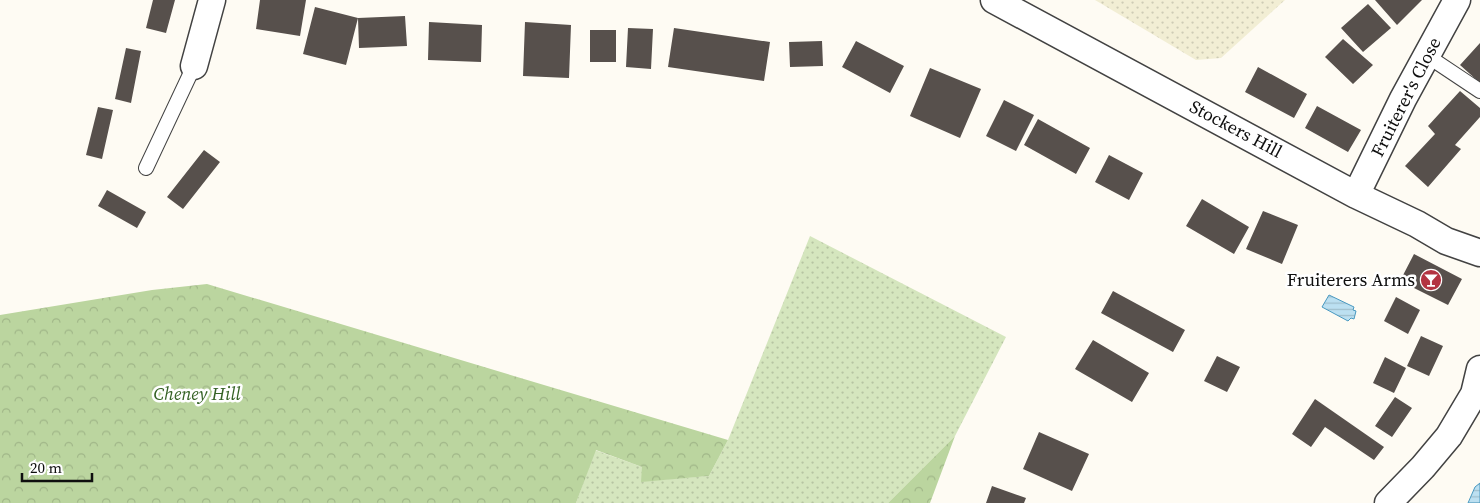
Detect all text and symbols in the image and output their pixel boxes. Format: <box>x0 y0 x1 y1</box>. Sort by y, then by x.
street label: Fruiterer's Close <box>1365 33 1446 161</box>
street label: Stockers Hill <box>1185 94 1287 163</box>
place label: Fruiterers Arms <box>1287 267 1415 292</box>
bar icon: Fruiterers Arms <box>1419 268 1443 292</box>
park label: Cheney Hill <box>153 381 241 406</box>
scale bar <box>22 450 92 482</box>
text: 20 m <box>30 457 62 478</box>

